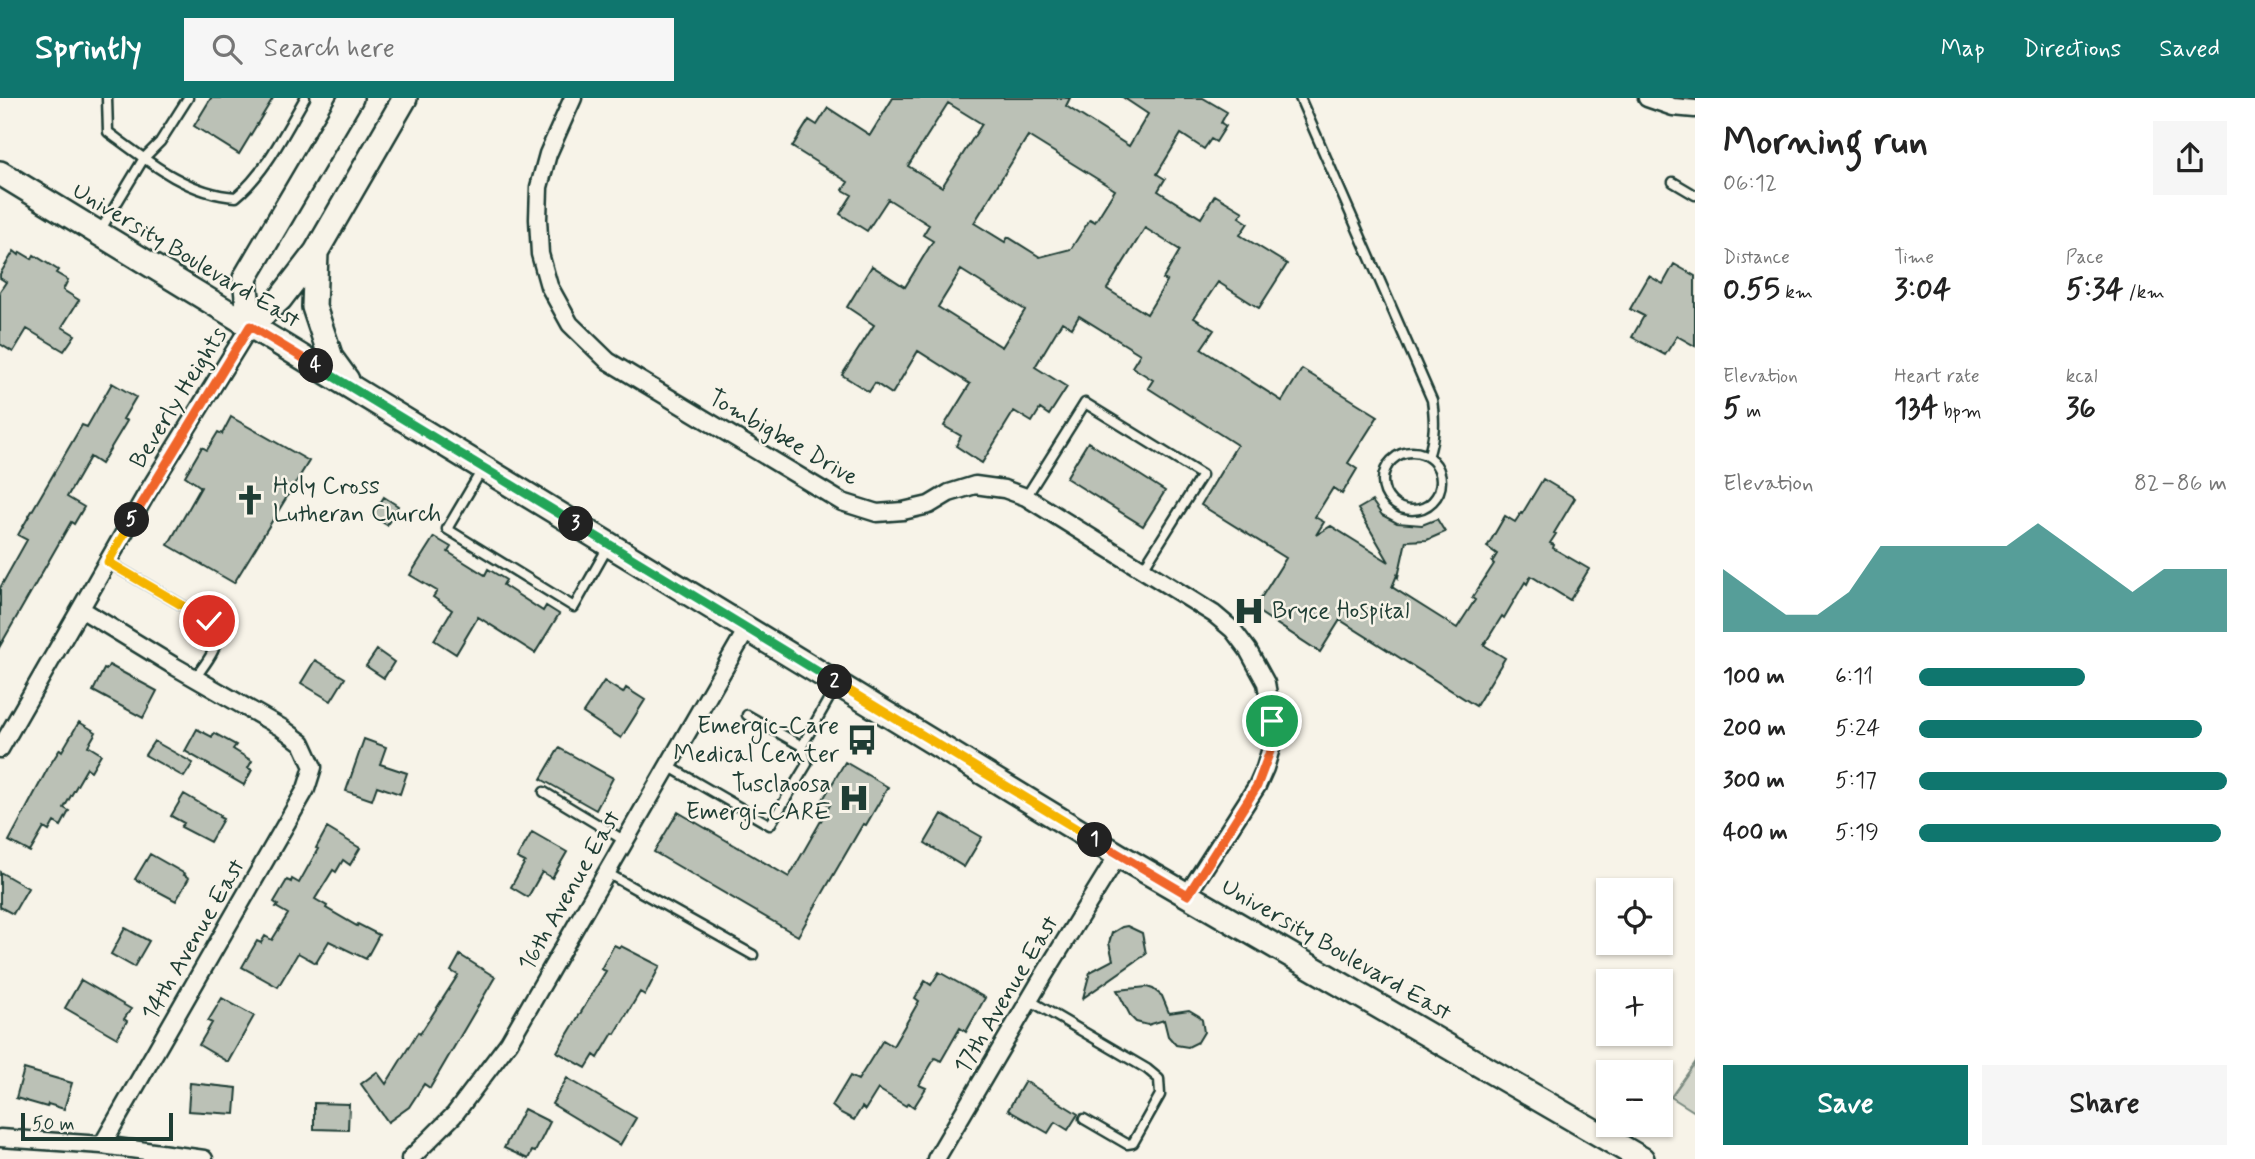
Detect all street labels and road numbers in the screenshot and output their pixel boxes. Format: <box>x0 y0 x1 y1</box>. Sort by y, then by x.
street label: University Boulevard East <box>66 176 306 337</box>
street label: Beverly Heights <box>123 321 235 475</box>
street label: Tombigbee Drive <box>702 382 864 494</box>
street label: 16th Avenue East <box>511 805 629 977</box>
street label: 14th Avenue East <box>135 853 253 1026</box>
street label: University Boulevard East <box>1215 871 1457 1029</box>
street label: 17th Avenue East <box>948 910 1067 1080</box>

